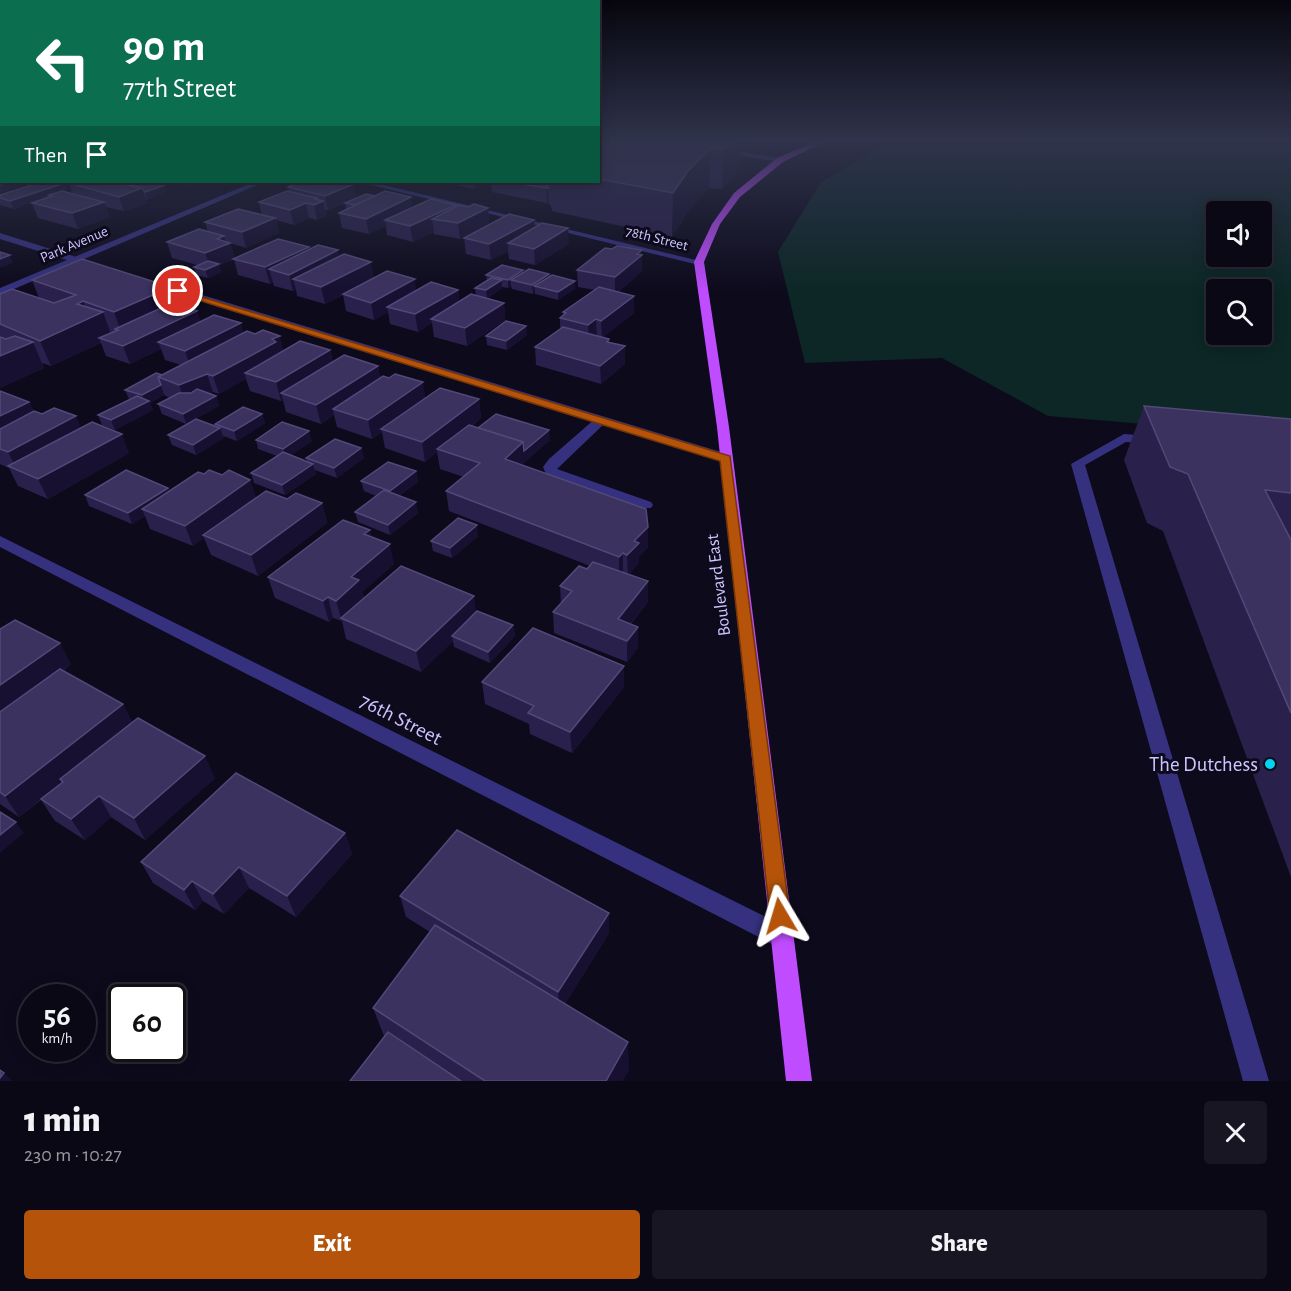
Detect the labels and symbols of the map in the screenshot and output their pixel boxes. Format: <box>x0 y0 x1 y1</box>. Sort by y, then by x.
street label: Park Avenue <box>38 223 110 265</box>
street label: 78th Street <box>624 223 690 254</box>
pin <box>152 265 203 316</box>
street label: Boulevard East <box>704 532 734 637</box>
street label: 76th Street <box>356 690 446 749</box>
place label: The Dutchess <box>1149 754 1258 775</box>
marker: The Dutchess <box>1263 757 1277 771</box>
position arrow <box>748 884 812 948</box>
speed limit sign: 60 <box>108 984 186 1062</box>

